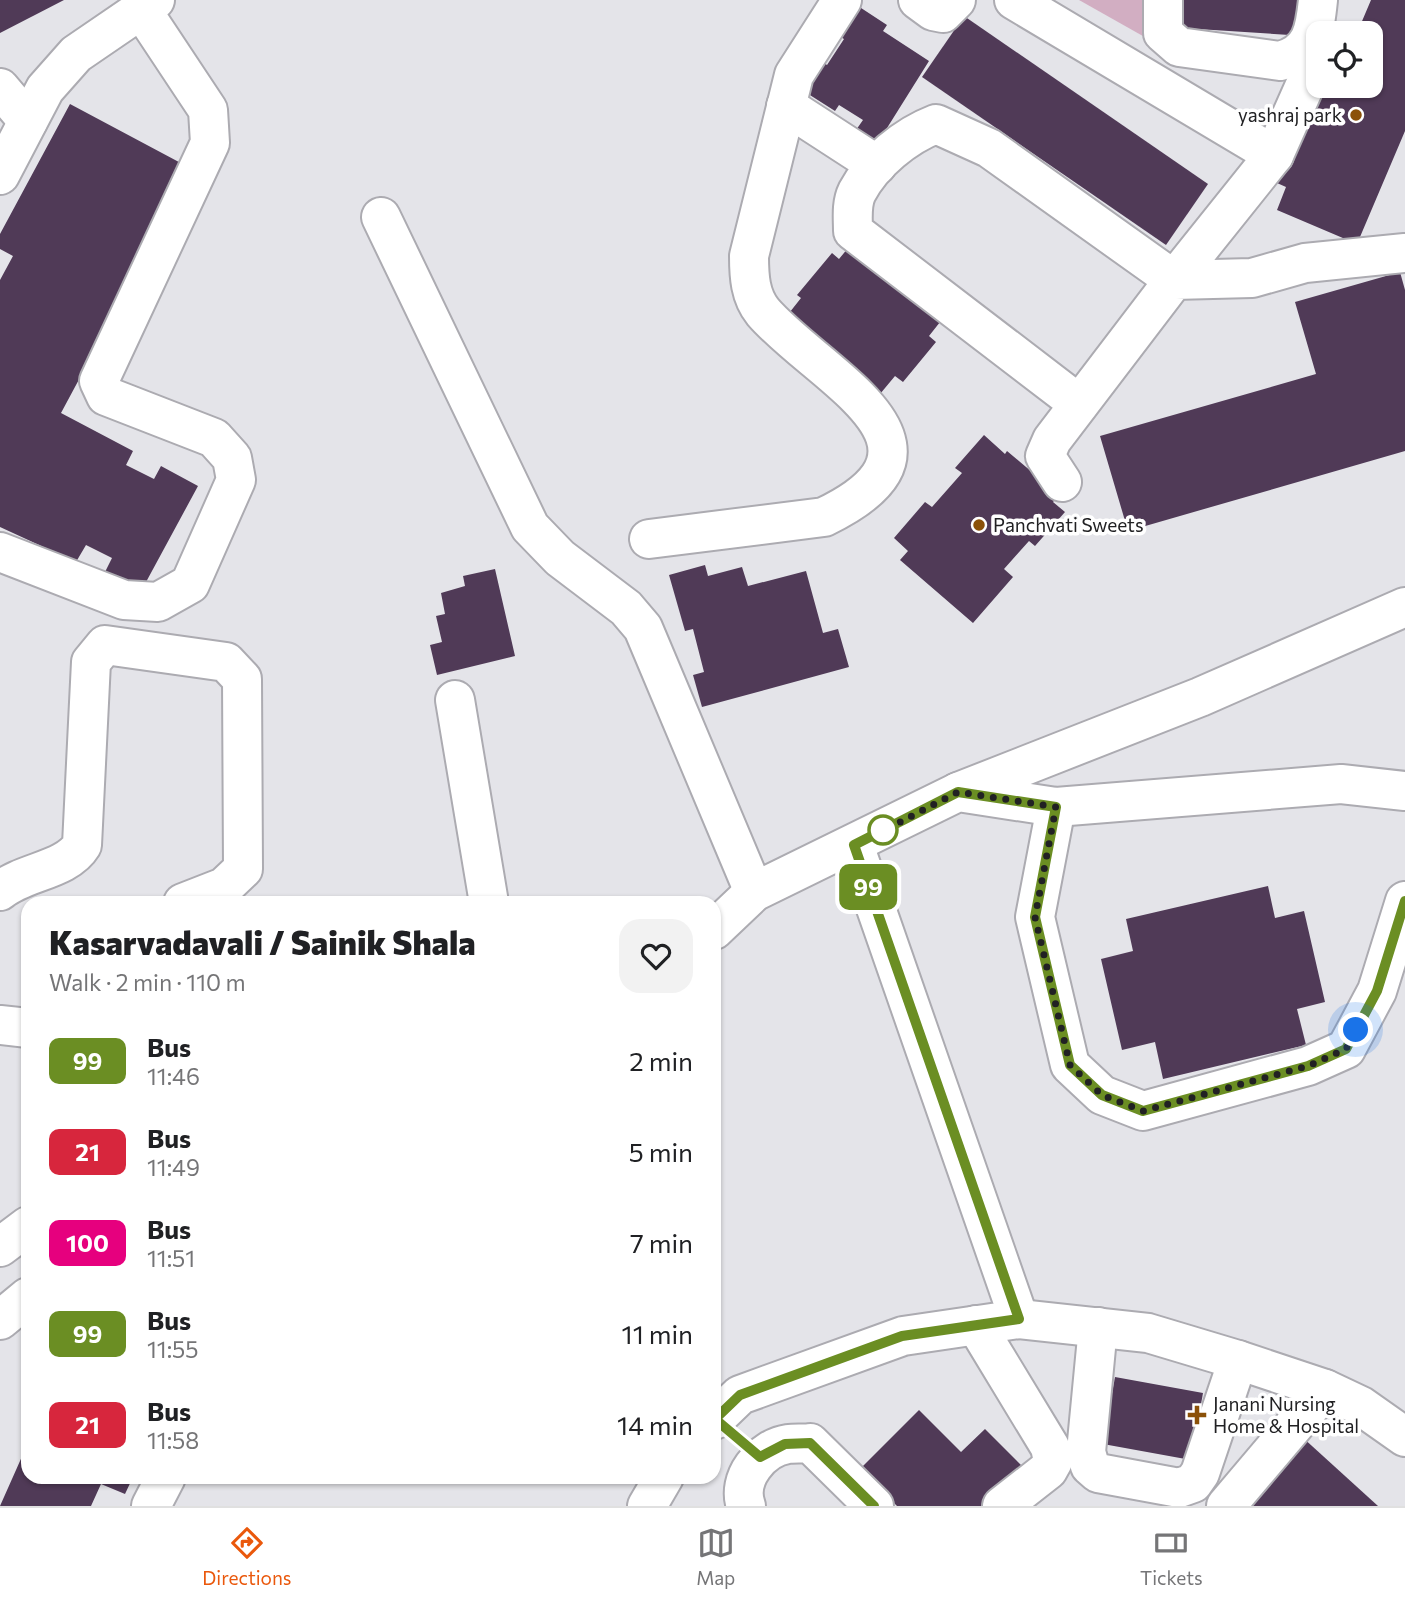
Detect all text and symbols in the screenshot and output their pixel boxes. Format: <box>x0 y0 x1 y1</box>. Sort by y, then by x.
map controls <box>1306 21 1383 98</box>
button: locate <box>1306 21 1383 98</box>
place label: yashraj park <box>1238 103 1342 126</box>
marker: yashraj park <box>1348 107 1364 123</box>
place label: Panchvati Sweets <box>993 513 1144 536</box>
marker: Panchvati Sweets <box>971 517 987 533</box>
unlabelled marker <box>868 815 898 845</box>
line badge: 99 <box>836 864 900 910</box>
text: 99 <box>853 872 883 901</box>
button: heart <box>619 919 693 993</box>
text: Kasarvadavali / Sainik Shala <box>49 921 476 962</box>
text: Walk · 2 min · 110 m <box>49 968 246 996</box>
your location <box>1338 1012 1373 1047</box>
text: Bus <box>147 1031 191 1062</box>
text: 2 min <box>629 1045 693 1076</box>
text: 99 <box>73 1046 102 1075</box>
text: 11:46 <box>147 1062 200 1090</box>
text: Bus <box>147 1122 191 1153</box>
text: 5 min <box>629 1136 693 1167</box>
text: 21 <box>75 1137 100 1166</box>
text: 11:49 <box>147 1153 200 1181</box>
text: Bus <box>147 1213 191 1244</box>
text: 7 min <box>630 1227 693 1258</box>
text: 100 <box>66 1228 109 1257</box>
text: 11:51 <box>147 1244 195 1272</box>
text: Bus <box>147 1304 191 1335</box>
text: 11 min <box>622 1318 693 1349</box>
text: 99 <box>73 1319 102 1348</box>
text: 11:55 <box>147 1335 199 1363</box>
place label: Janani Nursing Home & Hospital <box>1213 1392 1359 1437</box>
text: Bus <box>147 1395 191 1426</box>
marker: Janani Nursing Home & Hospital <box>1187 1405 1207 1425</box>
text: 14 min <box>617 1409 693 1440</box>
text: 21 <box>75 1410 100 1439</box>
text: 11:58 <box>147 1426 199 1454</box>
tab: Directions <box>202 1524 291 1589</box>
tab: Map <box>696 1524 735 1589</box>
tab: Tickets <box>1140 1524 1203 1589</box>

